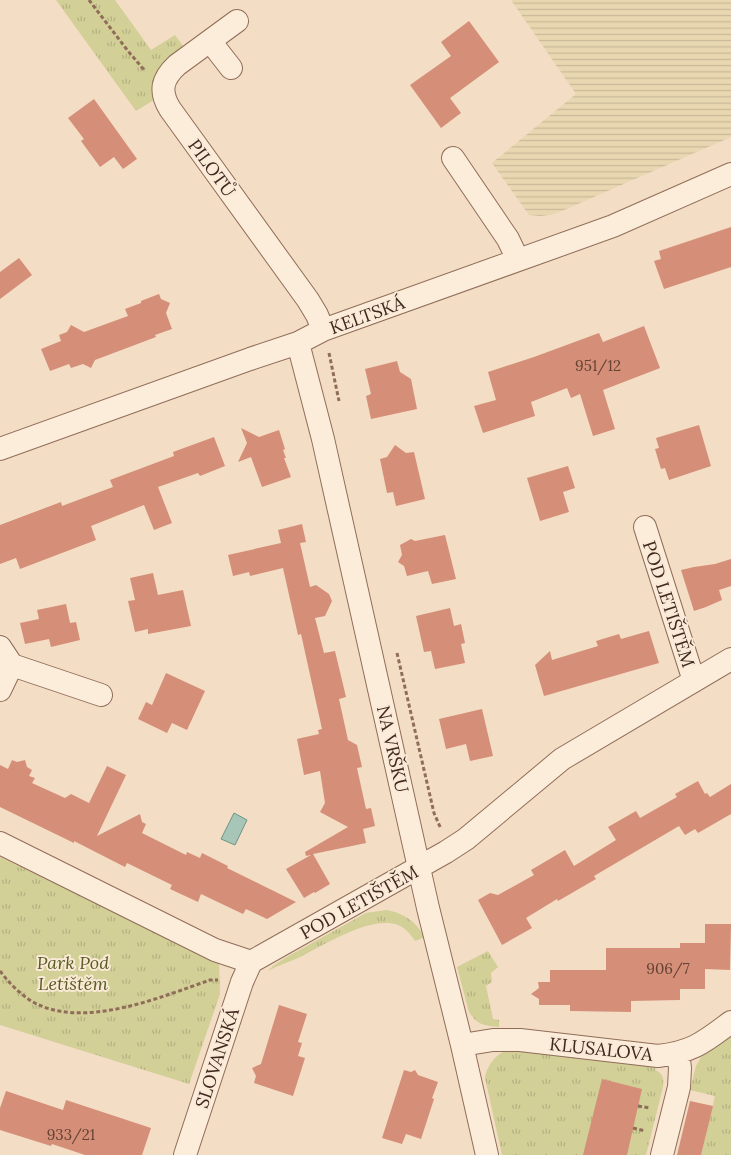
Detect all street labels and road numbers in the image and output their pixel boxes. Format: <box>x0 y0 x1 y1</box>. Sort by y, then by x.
street label: PILOTŮ <box>183 135 241 201</box>
street label: KELTSKÁ <box>326 291 408 339</box>
street label: POD LETIŠTĚM <box>638 538 700 670</box>
street label: NA VRŠKU <box>372 703 414 795</box>
street label: POD LETIŠTĚM <box>296 860 422 944</box>
street label: SLOVANSKÁ <box>190 1004 244 1111</box>
street label: KLUSALOVA <box>548 1032 655 1066</box>

